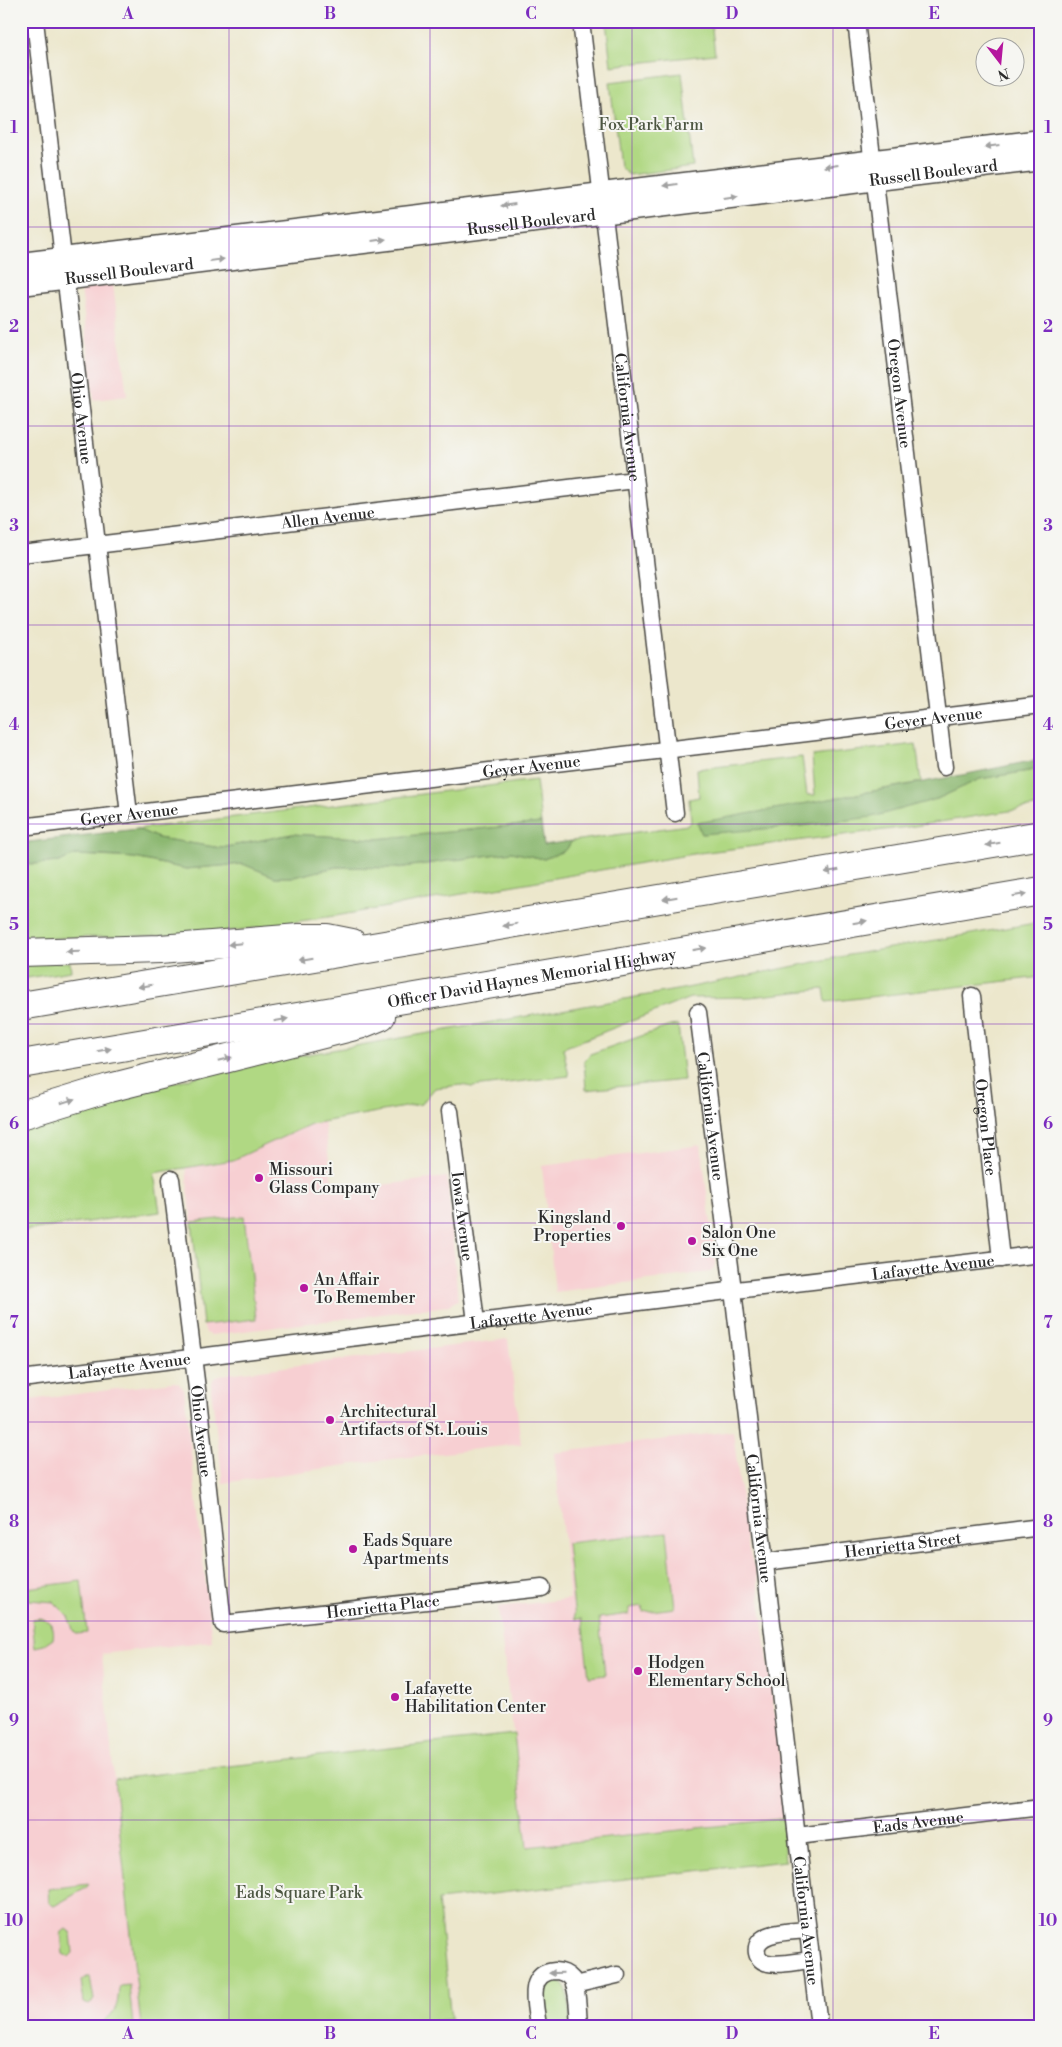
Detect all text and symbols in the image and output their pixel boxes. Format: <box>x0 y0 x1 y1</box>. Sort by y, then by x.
text: A <box>121 4 134 24</box>
text: B <box>324 4 336 24</box>
text: C <box>525 4 537 24</box>
text: D <box>726 4 739 24</box>
text: E <box>928 4 940 24</box>
north arrow <box>974 38 1024 88</box>
text: N <box>996 63 1011 84</box>
park label: Fox Park Farm <box>599 115 703 135</box>
text: 1 <box>10 118 18 138</box>
text: 1 <box>1044 118 1052 138</box>
one-way arrow <box>984 143 1000 151</box>
street label: Russell Boulevard <box>868 155 999 191</box>
one-way arrow <box>823 162 839 170</box>
one-way arrow <box>661 181 677 189</box>
one-way arrow <box>723 193 739 201</box>
one-way arrow <box>500 201 516 209</box>
street label: Russell Boulevard <box>466 205 597 240</box>
one-way arrow <box>371 236 387 244</box>
street label: Russell Boulevard <box>64 254 195 290</box>
one-way arrow <box>210 256 226 264</box>
text: 2 <box>9 317 19 337</box>
text: 2 <box>1043 317 1053 337</box>
street label: Oregon Avenue <box>883 338 915 449</box>
street label: California Avenue <box>609 352 645 483</box>
street label: Ohio Avenue <box>66 371 96 465</box>
street label: Allen Avenue <box>279 502 376 534</box>
text: 3 <box>9 516 19 536</box>
text: 3 <box>1043 516 1053 536</box>
street label: Geyer Avenue <box>884 703 984 735</box>
text: 4 <box>9 715 20 735</box>
text: 4 <box>1043 715 1054 735</box>
street label: Geyer Avenue <box>481 751 582 783</box>
street label: Geyer Avenue <box>79 799 179 831</box>
one-way arrow <box>984 840 1000 848</box>
one-way arrow <box>824 867 840 875</box>
one-way arrow <box>1012 890 1028 898</box>
one-way arrow <box>662 895 678 903</box>
text: 5 <box>9 915 19 935</box>
text: 5 <box>1043 915 1053 935</box>
one-way arrow <box>852 917 868 925</box>
one-way arrow <box>501 921 517 929</box>
one-way arrow <box>227 940 243 948</box>
street label: Officer David Haynes Memorial Highway <box>386 944 678 1013</box>
one-way arrow <box>692 944 708 952</box>
one-way arrow <box>65 948 81 956</box>
one-way arrow <box>296 956 312 964</box>
one-way arrow <box>136 982 152 990</box>
one-way arrow <box>274 1015 290 1023</box>
one-way arrow <box>96 1045 112 1053</box>
street label: California Avenue <box>692 1051 728 1182</box>
one-way arrow <box>217 1055 232 1063</box>
street label: Oregon Place <box>970 1078 1001 1177</box>
one-way arrow <box>60 1096 75 1104</box>
text: 6 <box>9 1114 19 1134</box>
text: 6 <box>1043 1114 1053 1134</box>
place label: Missouri Glass Company <box>269 1160 380 1198</box>
street label: Iowa Avenue <box>447 1170 477 1262</box>
marker: Missouri Glass Company <box>253 1172 265 1184</box>
place label: Kingsland Properties <box>534 1208 611 1246</box>
marker: Kingsland Properties <box>615 1220 627 1232</box>
place label: Salon One Six One <box>702 1223 776 1261</box>
marker: Salon One Six One <box>686 1235 698 1247</box>
street label: Lafayette Avenue <box>871 1251 996 1285</box>
place label: An Affair To Remember <box>313 1270 415 1308</box>
marker: An Affair To Remember <box>298 1282 310 1294</box>
street label: Lafayette Avenue <box>469 1299 594 1334</box>
text: 7 <box>9 1313 19 1333</box>
text: 7 <box>1043 1313 1053 1333</box>
street label: Lafayette Avenue <box>67 1349 192 1384</box>
street label: Ohio Avenue <box>186 1384 216 1478</box>
place label: Architectural Artifacts of St. Louis <box>339 1402 488 1440</box>
marker: Architectural Artifacts of St. Louis <box>324 1414 336 1426</box>
street label: California Avenue <box>741 1453 776 1584</box>
text: 8 <box>9 1512 19 1532</box>
text: 8 <box>1043 1512 1053 1532</box>
street label: Henrietta Street <box>843 1528 963 1563</box>
place label: Eads Square Apartments <box>362 1531 453 1569</box>
marker: Eads Square Apartments <box>347 1543 359 1555</box>
street label: Henrietta Place <box>325 1591 441 1623</box>
place label: Hodgen Elementary School <box>648 1653 786 1691</box>
marker: Hodgen Elementary School <box>632 1665 644 1677</box>
place label: Lafayette Habilitation Center <box>405 1679 546 1717</box>
marker: Lafayette Habilitation Center <box>389 1691 401 1703</box>
text: 9 <box>9 1711 19 1731</box>
text: 9 <box>1043 1711 1053 1731</box>
street label: Eads Avenue <box>872 1807 965 1838</box>
street label: California Avenue <box>788 1855 823 1986</box>
park label: Eads Square Park <box>236 1883 364 1903</box>
text: 10 <box>5 1911 23 1931</box>
text: 10 <box>1039 1911 1057 1931</box>
one-way arrow <box>547 1969 563 1977</box>
text: A <box>121 2024 134 2044</box>
text: B <box>324 2024 336 2044</box>
text: C <box>525 2024 537 2044</box>
text: D <box>726 2024 739 2044</box>
text: E <box>928 2024 940 2044</box>

